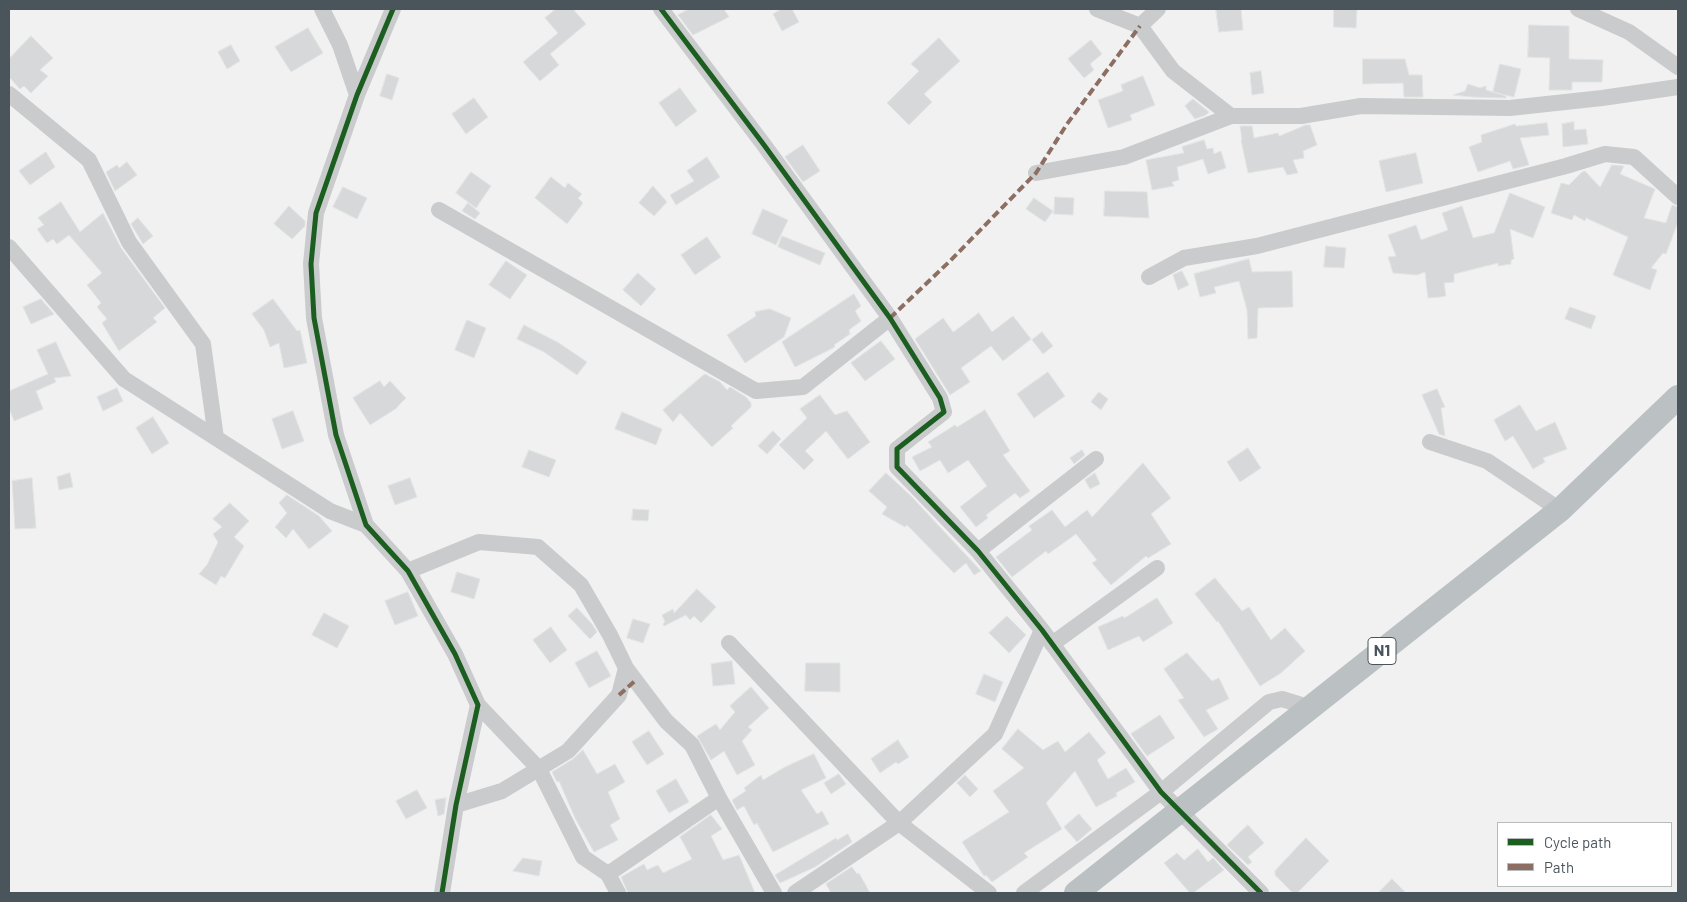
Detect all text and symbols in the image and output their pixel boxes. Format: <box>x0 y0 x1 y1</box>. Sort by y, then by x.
road number: N1 <box>1368 637 1396 664</box>
legend <box>1497 822 1672 887</box>
text: Cycle path <box>1544 833 1611 851</box>
text: Path <box>1544 858 1574 876</box>

